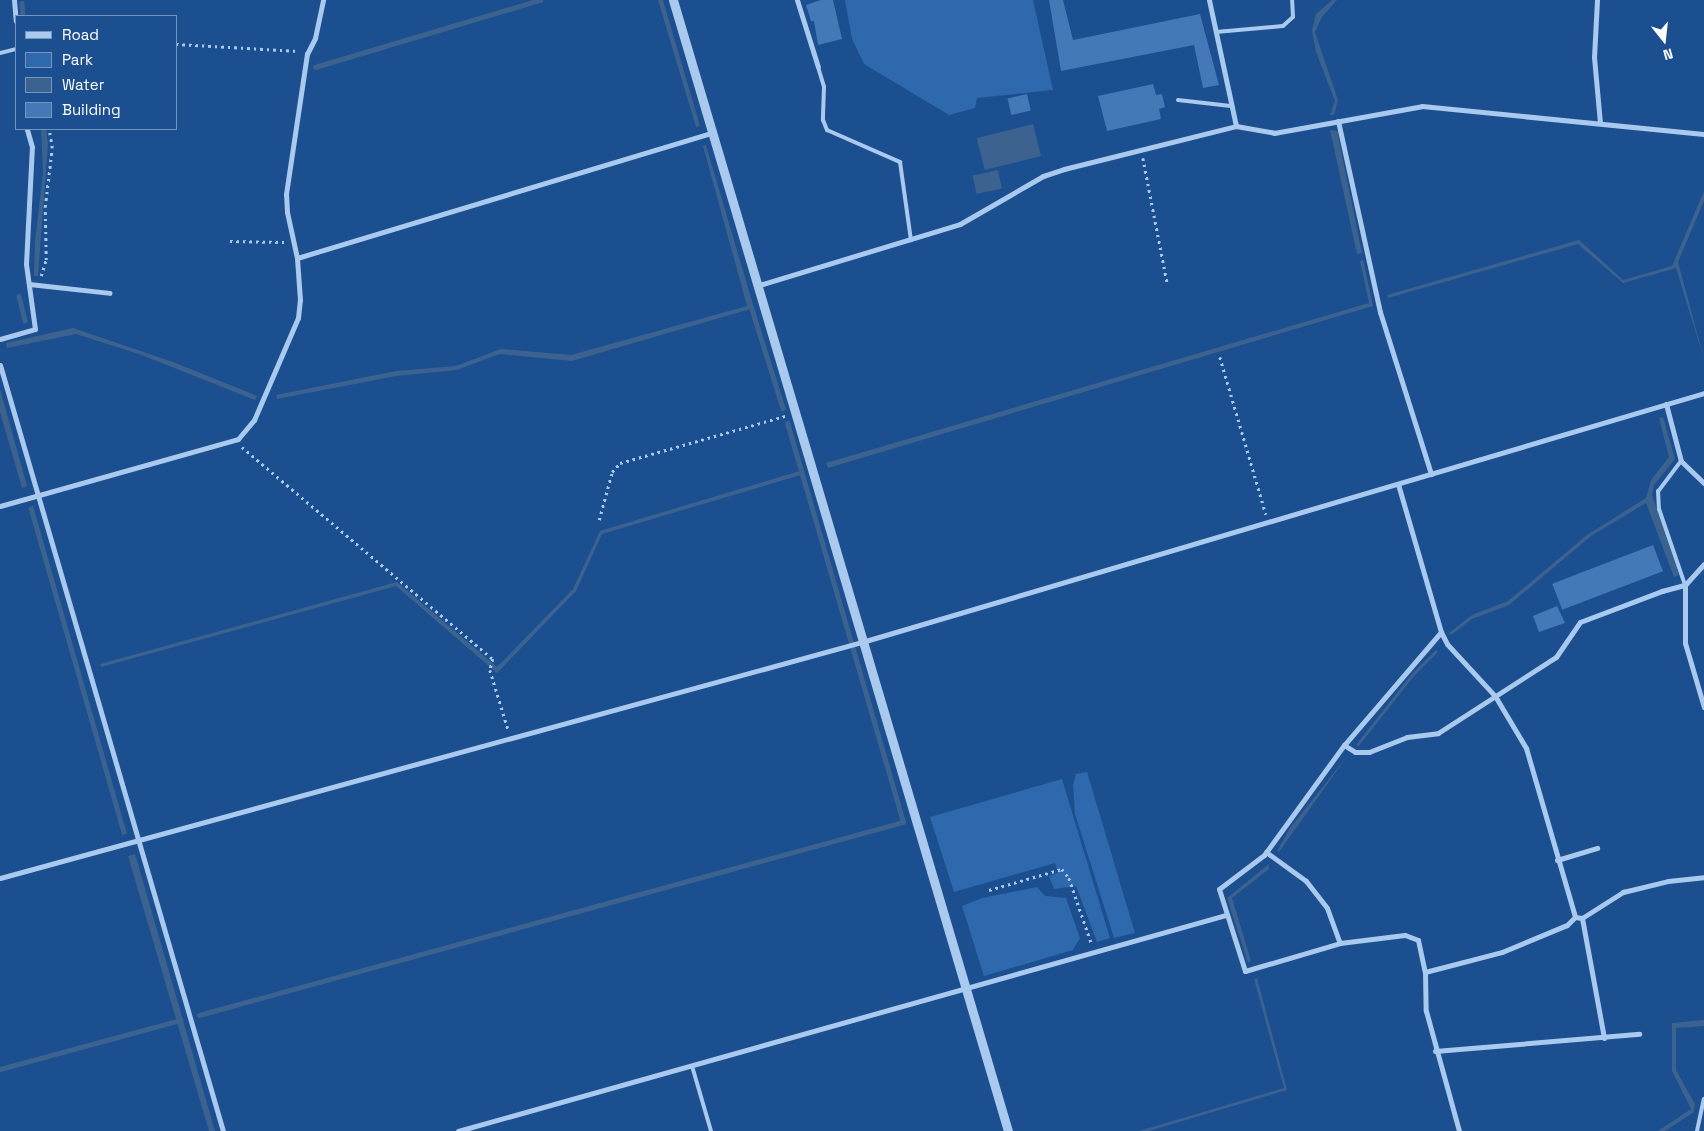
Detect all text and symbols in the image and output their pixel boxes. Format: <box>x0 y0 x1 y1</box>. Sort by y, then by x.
legend <box>15 15 178 130</box>
north arrow <box>1639 15 1689 65</box>
text: Road <box>62 25 99 44</box>
text: N <box>1661 44 1675 64</box>
text: Park <box>62 50 93 69</box>
text: Water <box>62 75 104 94</box>
text: Building <box>62 100 121 119</box>

